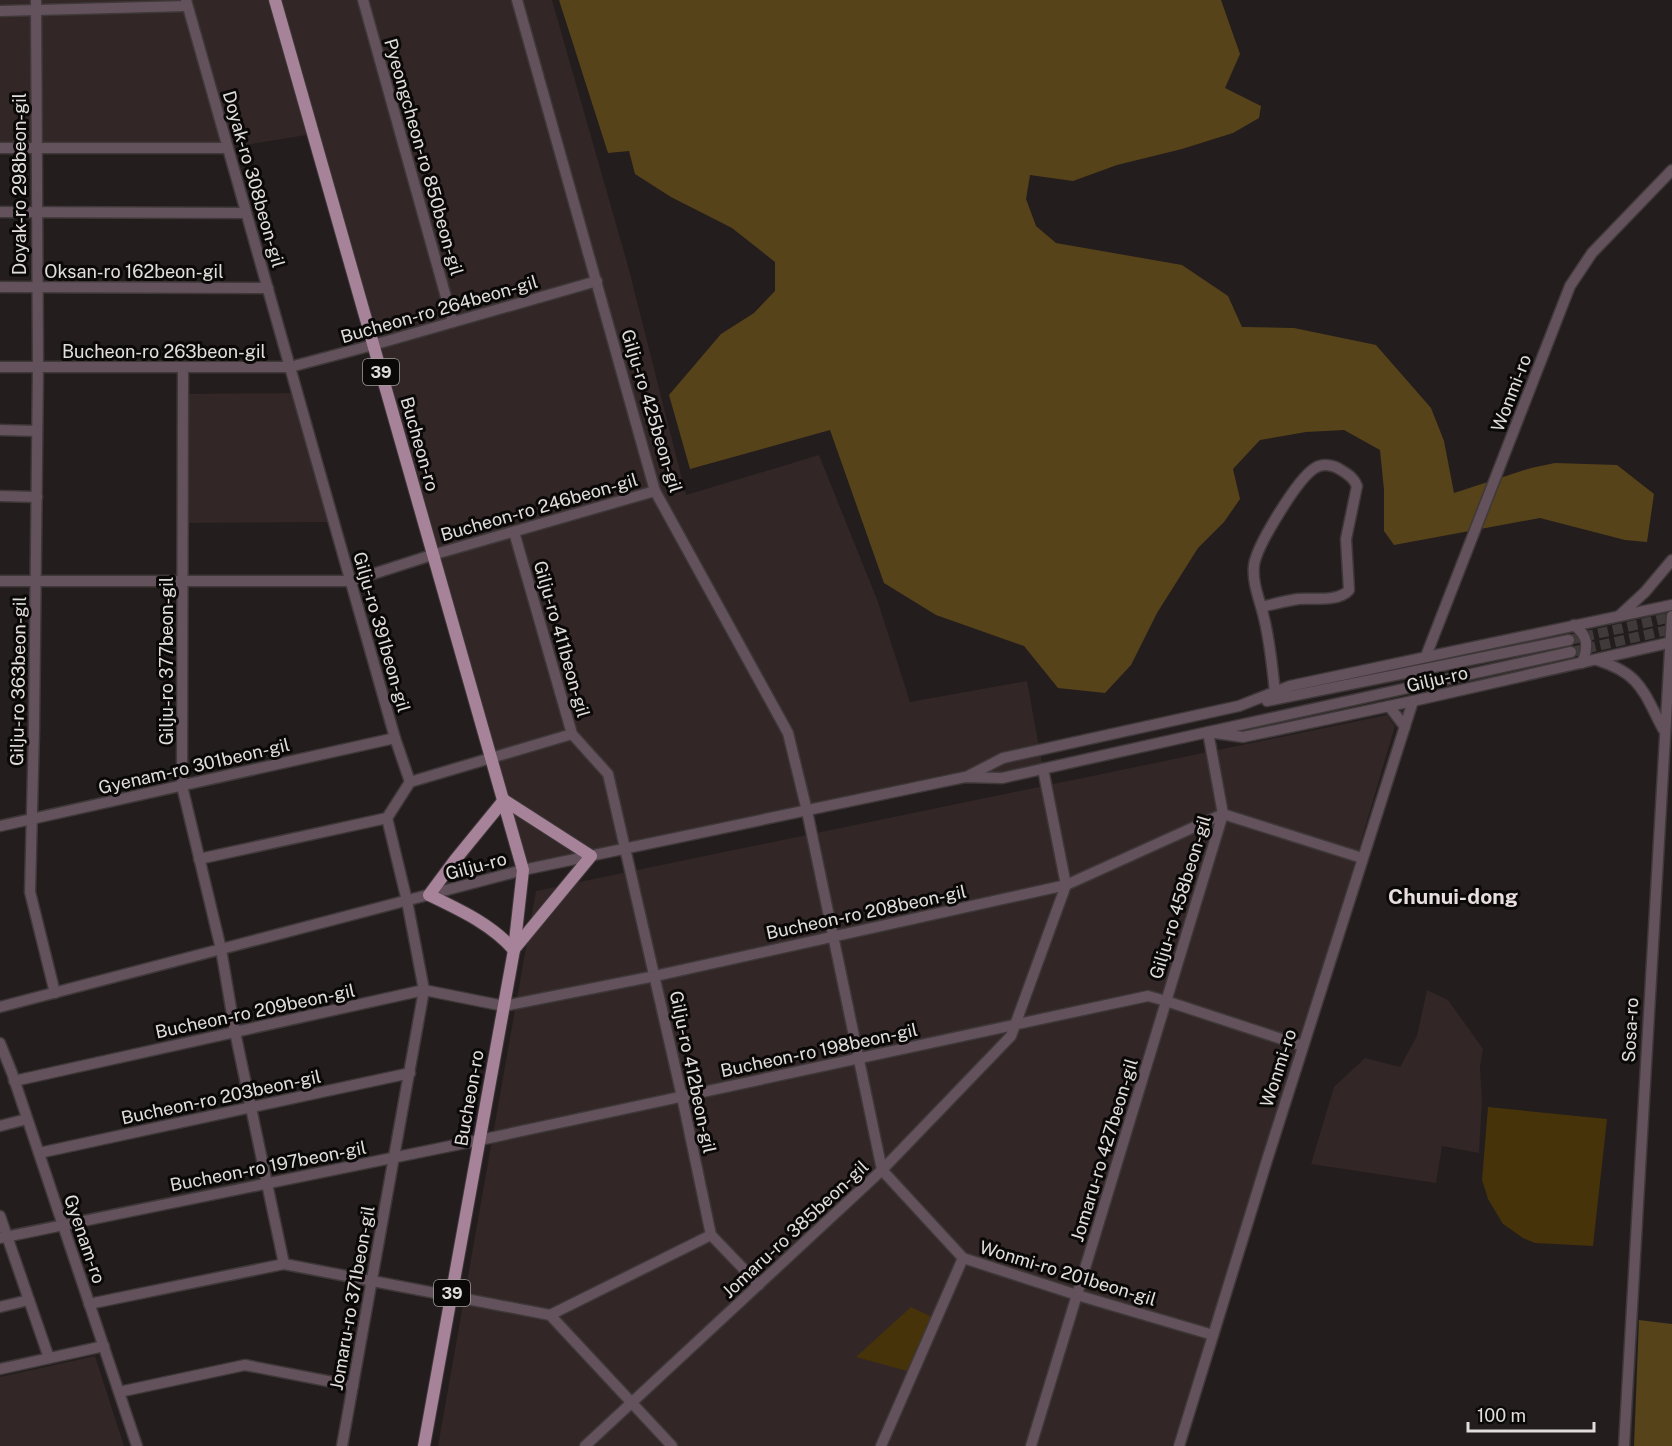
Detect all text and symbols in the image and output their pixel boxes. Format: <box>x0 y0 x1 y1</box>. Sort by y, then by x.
street label: Pyeongcheon-ro 850beon-gil <box>380 36 468 278</box>
street label: Doyak-ro 308beon-gil <box>219 88 289 270</box>
street label: Doyak-ro 298beon-gil <box>9 93 30 275</box>
street label: Oksan-ro 162beon-gil <box>44 261 224 282</box>
street label: Bucheon-ro 264beon-gil <box>338 271 540 347</box>
street label: Gilju-ro 425beon-gil <box>617 327 687 495</box>
street label: Bucheon-ro 263beon-gil <box>62 341 266 362</box>
street label: Wonmi-ro <box>1487 352 1535 434</box>
road number: 39 <box>363 359 399 385</box>
street label: Bucheon-ro <box>397 394 443 494</box>
street label: Bucheon-ro 246beon-gil <box>438 469 640 545</box>
street label: Gilju-ro 391beon-gil <box>349 549 415 715</box>
street label: Gilju-ro 411beon-gil <box>530 558 594 720</box>
street label: Gilju-ro 377beon-gil <box>156 577 177 745</box>
street label: Gilju-ro 363beon-gil <box>6 596 30 766</box>
street label: Gilju-ro <box>1404 662 1470 696</box>
street label: Gyenam-ro 301beon-gil <box>96 734 292 798</box>
street label: Gilju-ro 458beon-gil <box>1145 812 1215 982</box>
street label: Gilju-ro <box>443 848 509 884</box>
street label: Bucheon-ro 208beon-gil <box>764 881 968 943</box>
district label: Chunui-dong <box>1388 884 1518 909</box>
street label: Bucheon-ro 209beon-gil <box>153 980 357 1042</box>
street label: Gilju-ro 412beon-gil <box>666 989 720 1155</box>
street label: Sosa-ro <box>1618 997 1642 1063</box>
street label: Bucheon-ro 198beon-gil <box>719 1019 919 1081</box>
street label: Wonmi-ro <box>1256 1026 1300 1110</box>
street label: Bucheon-ro <box>450 1048 488 1148</box>
street label: Jomaru-ro 427beon-gil <box>1066 1056 1142 1244</box>
street label: Bucheon-ro 203beon-gil <box>119 1066 323 1128</box>
street label: Bucheon-ro 197beon-gil <box>168 1137 368 1195</box>
street label: Jomaru-ro 385beon-gil <box>718 1156 872 1302</box>
street label: Gyenam-ro <box>60 1192 110 1286</box>
street label: Jomaru-ro 371beon-gil <box>325 1204 379 1392</box>
street label: Wonmi-ro 201beon-gil <box>977 1236 1159 1310</box>
road number: 39 <box>434 1280 470 1306</box>
scale bar <box>1468 1395 1594 1433</box>
text: 100 m <box>1477 1405 1526 1426</box>

